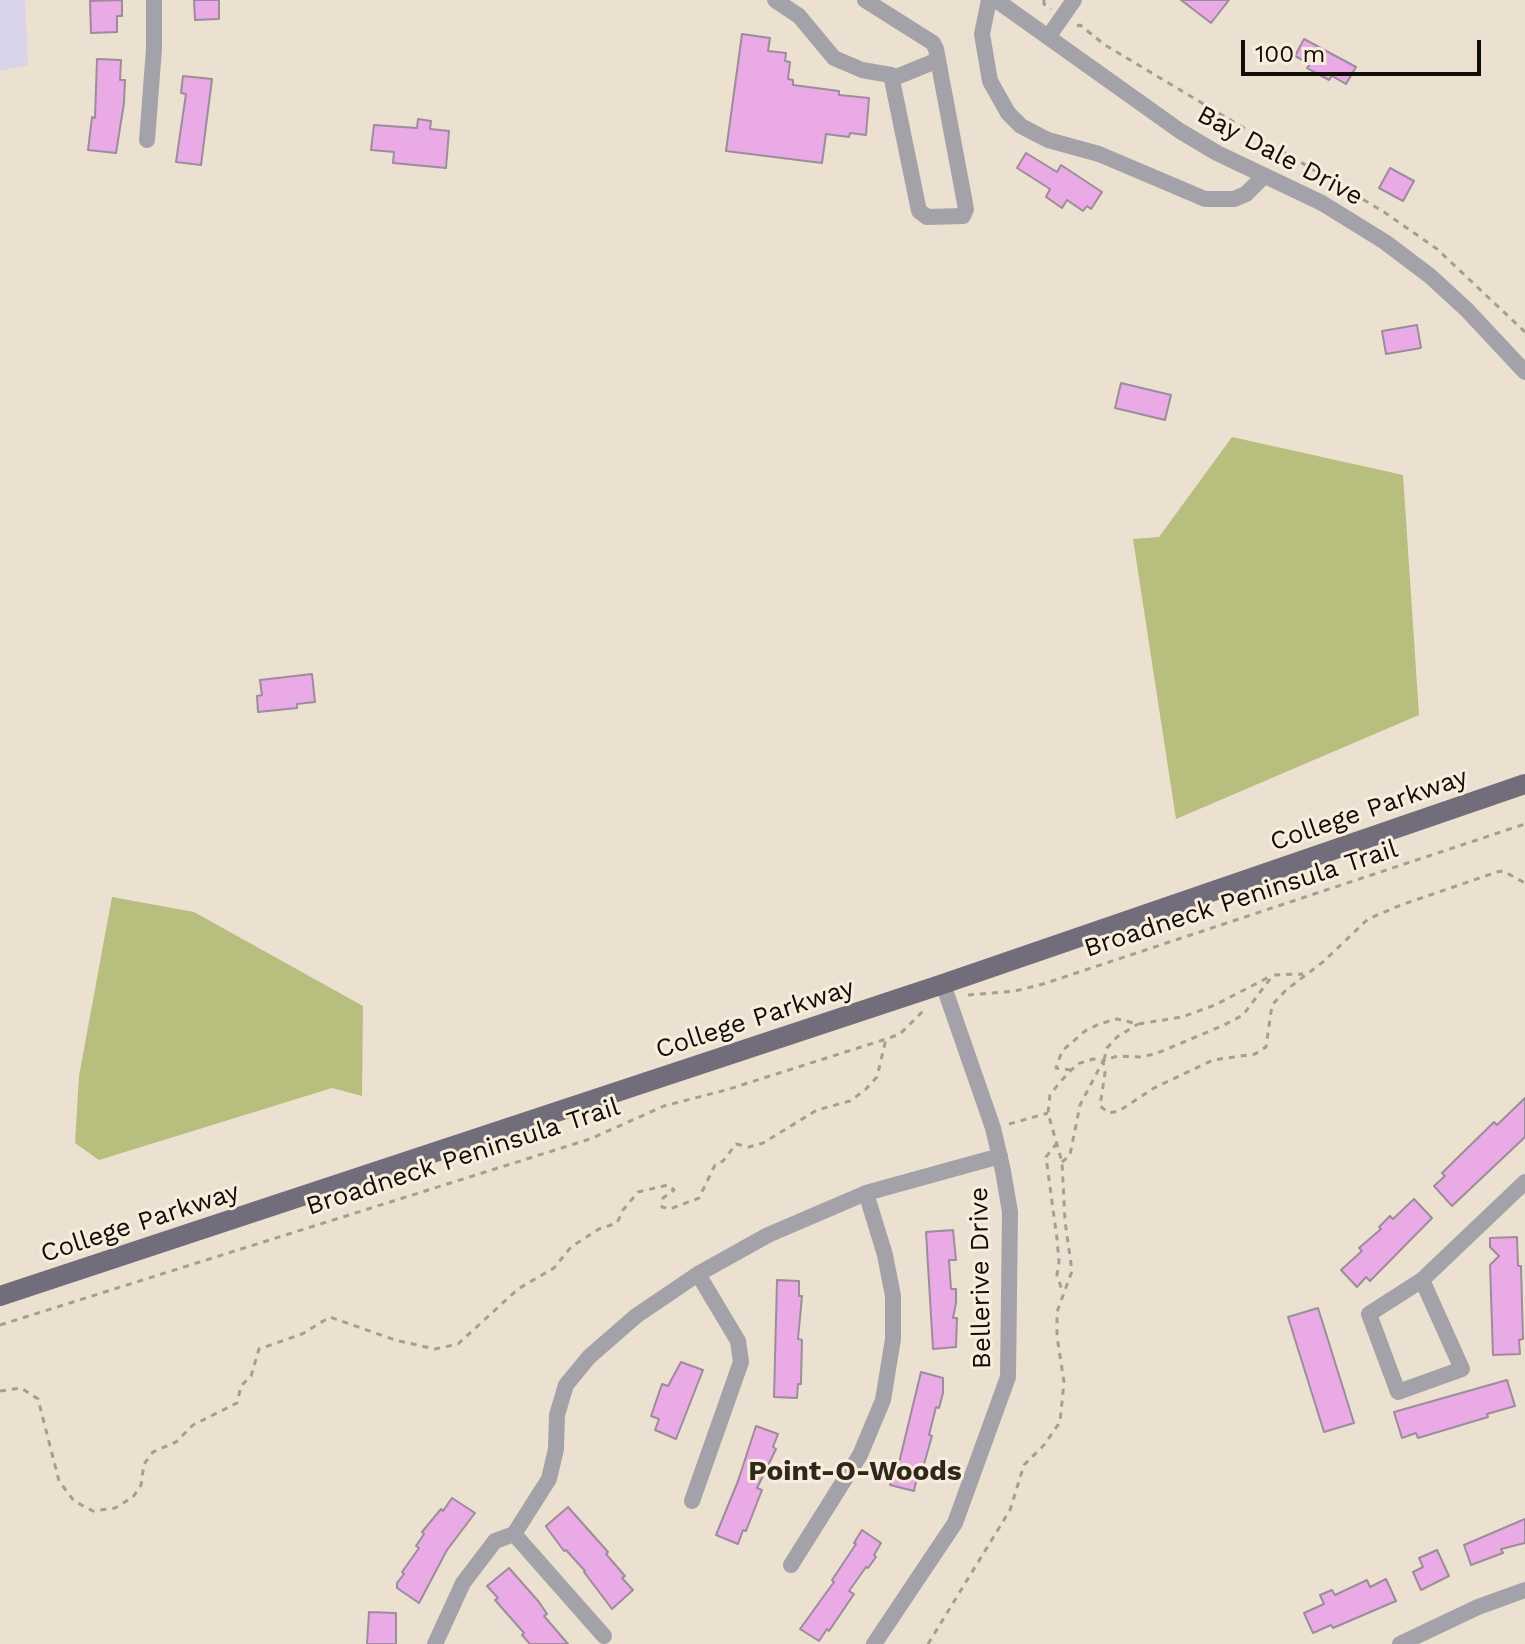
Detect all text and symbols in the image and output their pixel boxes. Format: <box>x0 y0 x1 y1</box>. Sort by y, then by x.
scale bar <box>1245 24 1485 74</box>
text: 100 m <box>1255 40 1325 68</box>
street label: Bay Dale Drive <box>1192 99 1368 213</box>
street label: College Parkway <box>1266 762 1472 858</box>
street label: Broadneck Peninsula Trail <box>1080 834 1402 964</box>
street label: College Parkway <box>652 972 858 1066</box>
street label: Broadneck Peninsula Trail <box>302 1092 624 1222</box>
street label: College Parkway <box>37 1176 243 1270</box>
street label: Bellerive Drive <box>964 1187 998 1369</box>
district label: Point-O-Woods <box>748 1455 962 1489</box>

